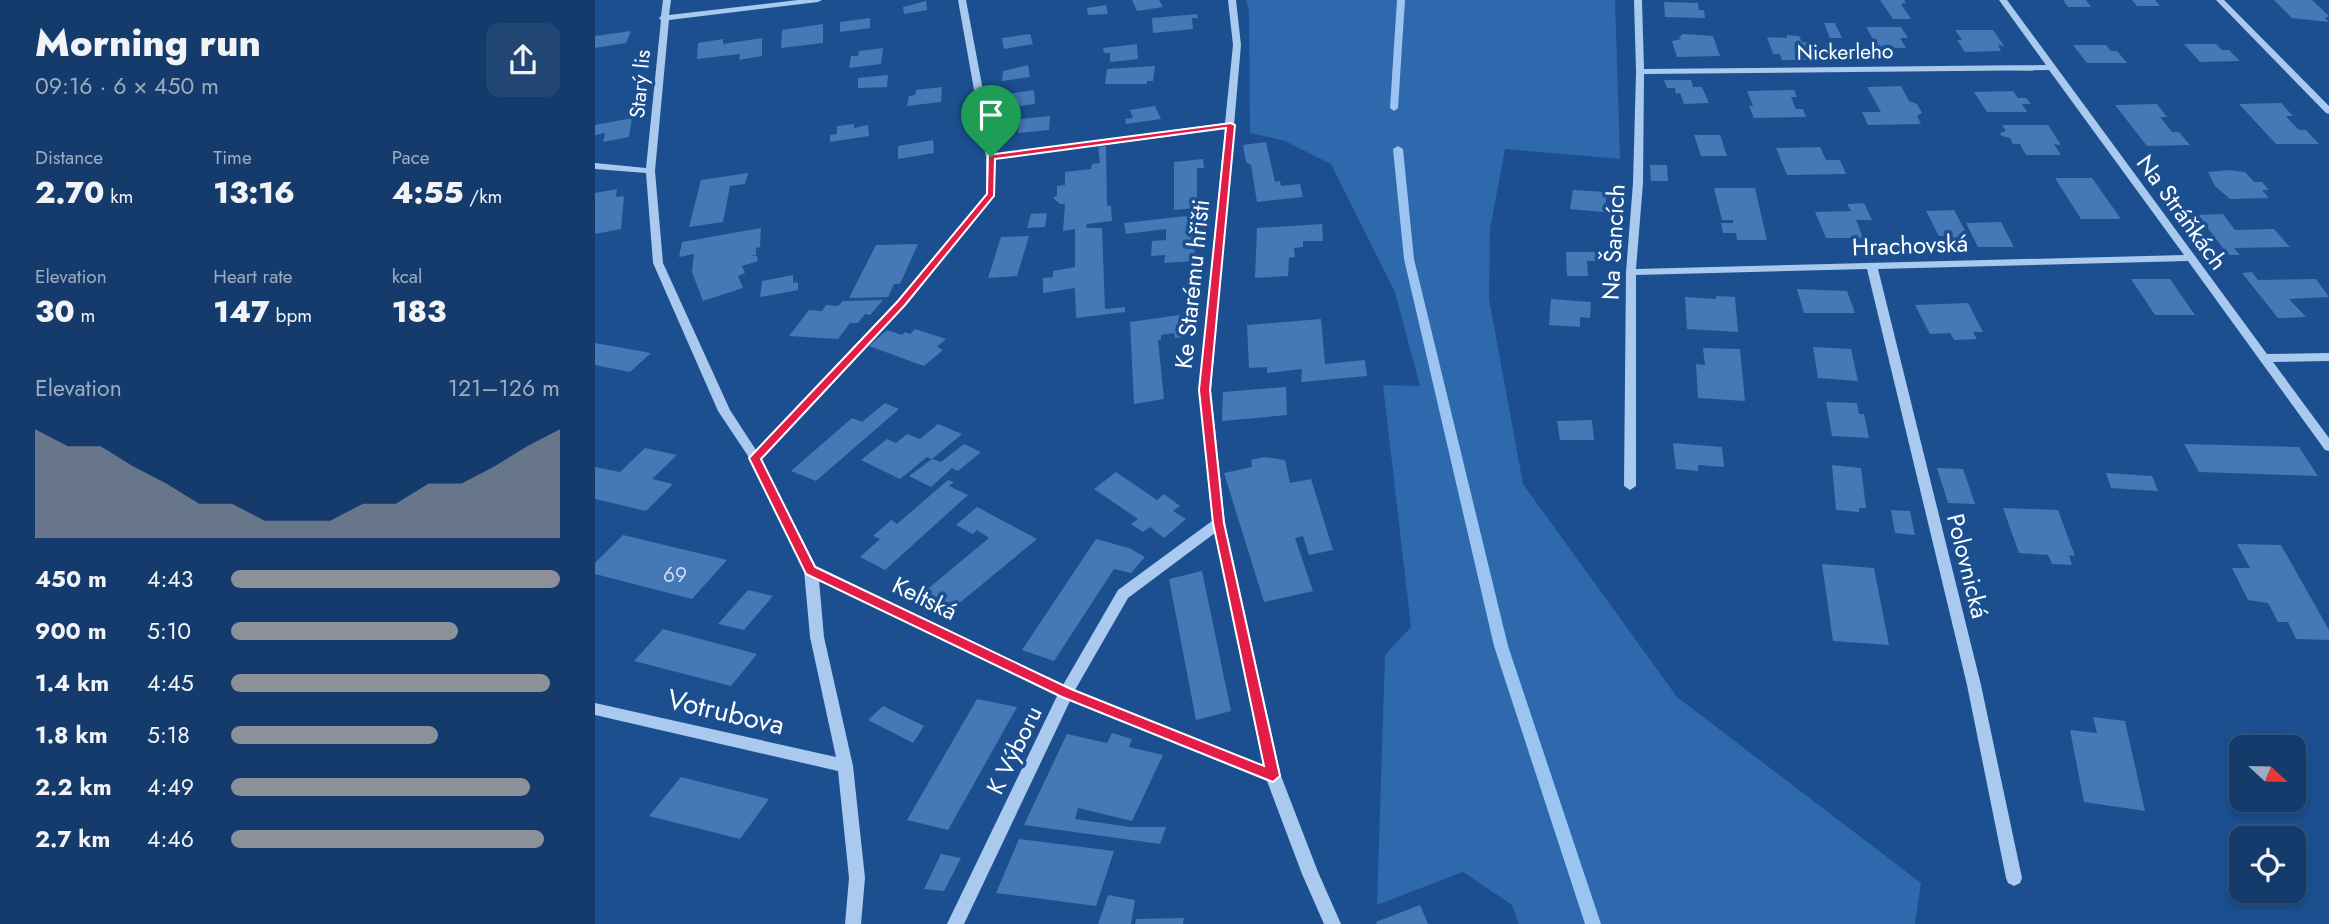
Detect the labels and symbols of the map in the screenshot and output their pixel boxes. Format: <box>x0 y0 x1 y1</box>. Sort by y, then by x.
street label: Nickerleho <box>1796 36 1894 68</box>
street label: Starý lis <box>622 48 658 120</box>
pin <box>961 85 1021 157</box>
street label: Na Stráňkách <box>2128 147 2236 277</box>
street label: Na Šancích <box>1592 183 1634 301</box>
street label: Ke Starému hřišti <box>1166 197 1218 371</box>
street label: Hrachovská <box>1851 225 1969 265</box>
street label: Polovnická <box>1938 510 1998 622</box>
house number: 69 <box>663 560 687 590</box>
street label: Keltská <box>887 567 963 629</box>
street label: Votrubova <box>663 679 789 745</box>
street label: K Výboru <box>977 700 1051 800</box>
north arrow <box>2229 735 2307 812</box>

